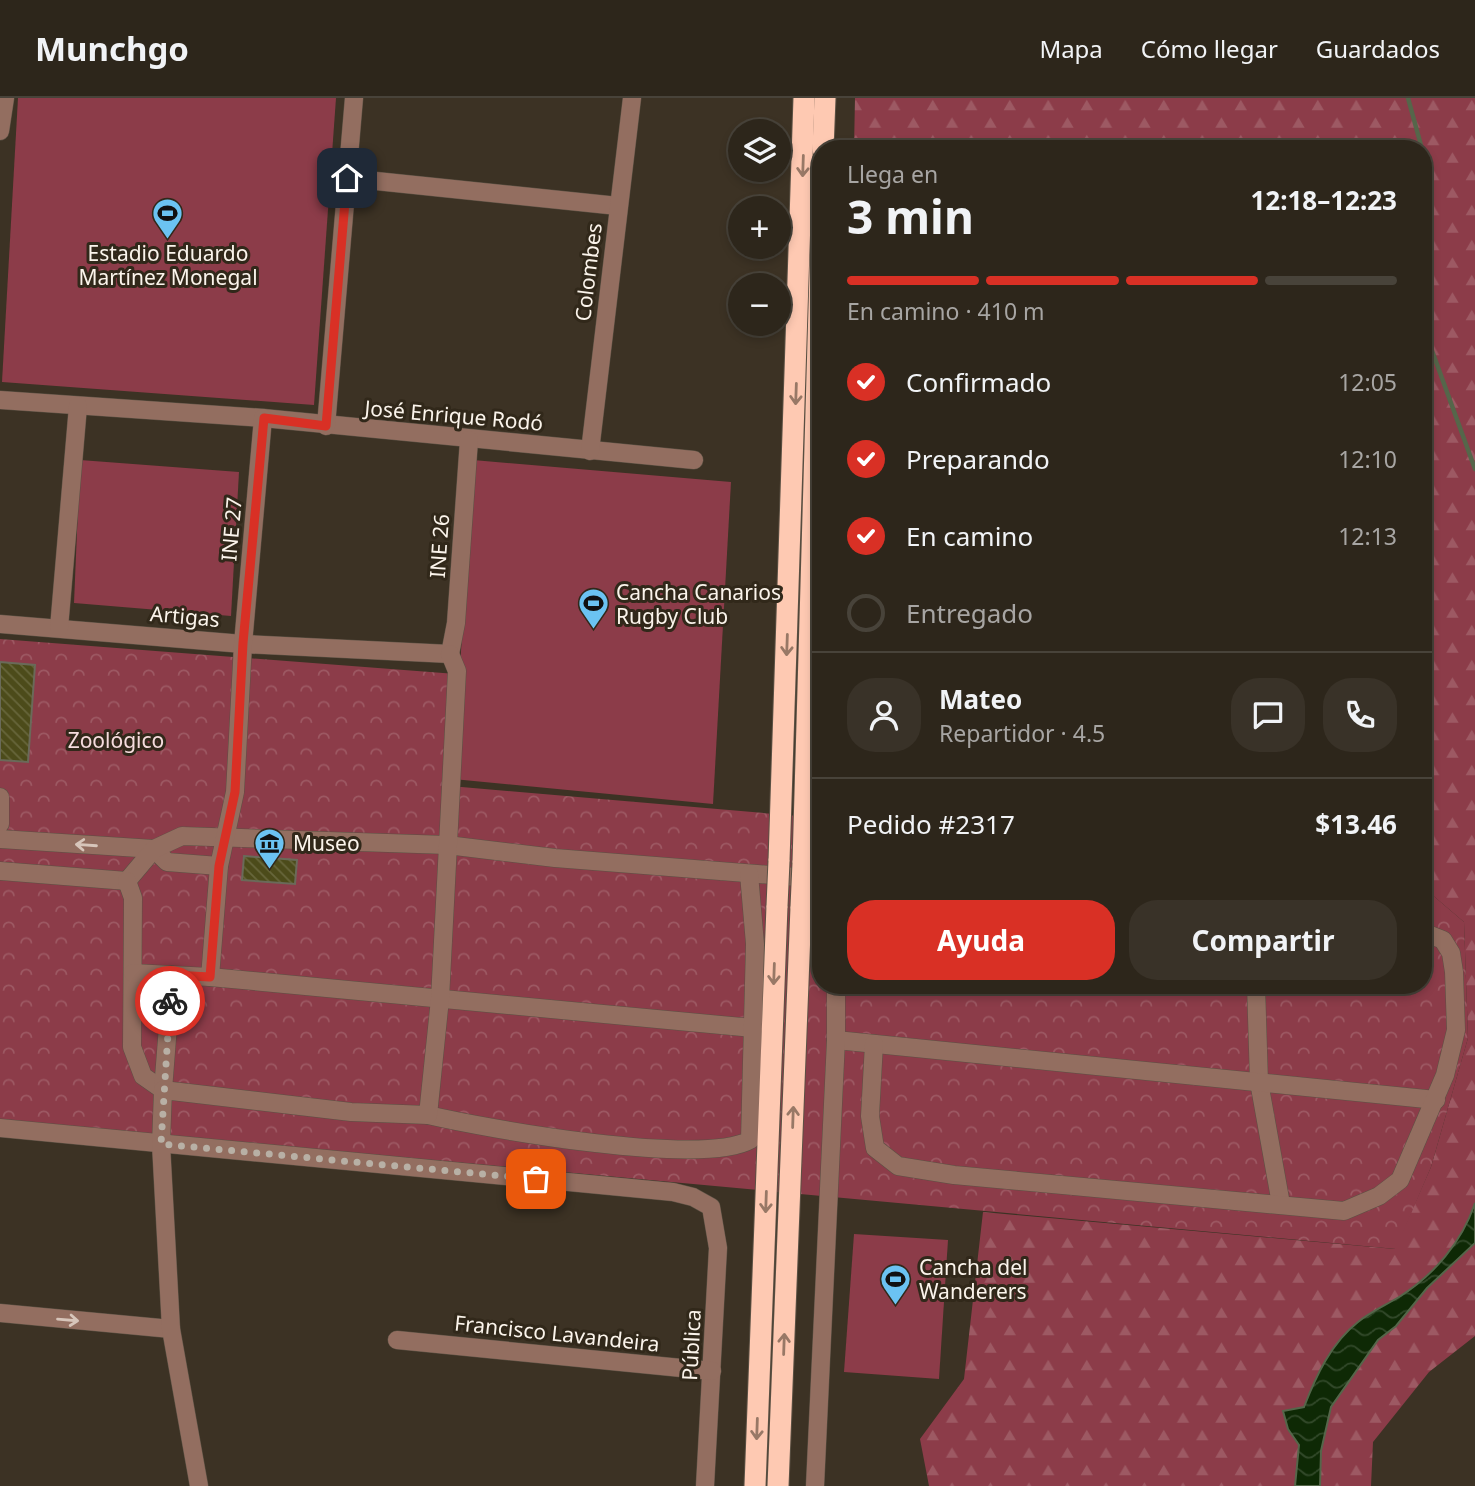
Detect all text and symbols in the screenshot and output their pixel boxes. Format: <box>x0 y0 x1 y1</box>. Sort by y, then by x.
text: Munchgo <box>35 26 189 71</box>
text: Mapa <box>1039 32 1103 65</box>
text: Cómo llegar <box>1141 32 1278 65</box>
text: Guardados <box>1316 32 1440 65</box>
map controls <box>728 119 791 336</box>
button: layers <box>728 119 791 182</box>
pin <box>317 148 377 208</box>
one-way arrow <box>796 154 809 177</box>
text: Llega en <box>847 158 938 190</box>
icon: home <box>328 159 366 197</box>
text: 12:18–12:23 <box>1250 182 1397 218</box>
text: 3 min <box>847 185 974 247</box>
sports icon: Estadio Eduardo Martínez Monegal <box>151 196 185 240</box>
button: + <box>728 196 791 259</box>
street label: Colombes <box>568 221 608 323</box>
place label: Estadio Eduardo Martínez Monegal <box>78 239 258 291</box>
button: − <box>728 273 791 336</box>
text: En camino · 410 m <box>847 295 1045 327</box>
icon: check <box>847 363 885 401</box>
text: Confirmado <box>906 364 1051 400</box>
text: 12:05 <box>1338 366 1397 398</box>
one-way arrow <box>789 382 803 405</box>
street label: José Enrique Rodó <box>362 393 544 437</box>
icon: check <box>847 440 885 478</box>
text: Preparando <box>906 441 1050 477</box>
text: 12:10 <box>1338 443 1397 475</box>
street label: INE 27 <box>214 496 248 562</box>
street label: INE 26 <box>423 513 455 579</box>
icon: check <box>847 517 885 555</box>
text: En camino <box>906 518 1033 554</box>
text: 12:13 <box>1338 520 1397 552</box>
place label: Cancha Canarios Rugby Club <box>616 578 781 630</box>
sports icon: Cancha Canarios Rugby Club <box>576 587 610 631</box>
text: Entregado <box>906 595 1033 631</box>
street label: Artigas <box>149 599 221 633</box>
one-way arrow <box>780 634 793 657</box>
button: person <box>847 678 921 752</box>
button: chat <box>1231 678 1305 752</box>
button: phone <box>1323 678 1397 752</box>
text: Mateo <box>939 681 1022 717</box>
text: Repartidor · 4.5 <box>939 717 1105 749</box>
park label: Zoológico <box>68 726 164 754</box>
text: Pedido #2317 <box>847 806 1015 842</box>
text: $13.46 <box>1315 806 1397 842</box>
museum icon: Museo <box>253 826 287 870</box>
place label: Museo <box>293 829 360 857</box>
one-way arrow <box>75 838 98 851</box>
button: Ayuda <box>847 900 1115 980</box>
button: Compartir <box>1129 900 1397 980</box>
one-way arrow <box>768 962 781 985</box>
courier <box>135 966 205 1036</box>
icon: bike <box>151 982 189 1020</box>
one-way arrow <box>786 1106 799 1129</box>
pin <box>506 1149 566 1209</box>
icon: bag <box>517 1160 555 1198</box>
one-way arrow <box>759 1190 772 1213</box>
place label: Cancha del Wanderers <box>919 1253 1028 1305</box>
sports icon: Cancha del Wanderers <box>879 1262 913 1306</box>
street label: Francisco Lavandeira <box>453 1308 661 1358</box>
street label: Pública <box>675 1309 707 1381</box>
one-way arrow <box>56 1314 79 1327</box>
one-way arrow <box>778 1333 791 1356</box>
one-way arrow <box>750 1417 763 1440</box>

